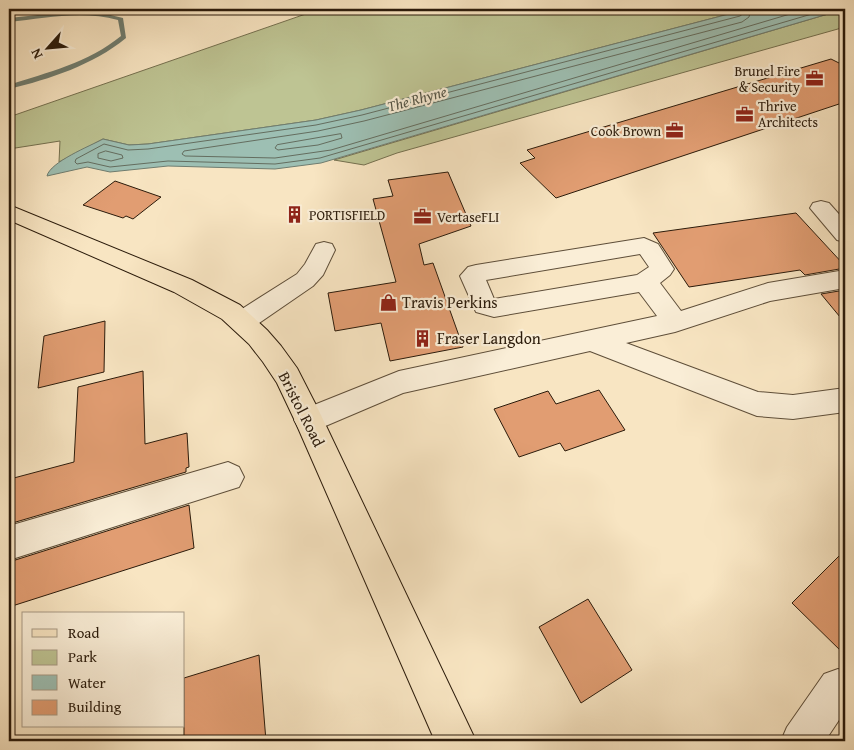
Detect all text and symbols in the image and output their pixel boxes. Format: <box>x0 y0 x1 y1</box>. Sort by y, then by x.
north arrow <box>22 22 72 72</box>
text: N <box>25 45 47 63</box>
place label: Brunel Fire & Security <box>734 61 800 97</box>
office icon: Brunel Fire & Security <box>804 69 824 89</box>
water label: The Rhyne <box>385 81 449 117</box>
place label: Thrive Architects <box>758 96 818 132</box>
office icon: Thrive Architects <box>734 104 754 124</box>
place label: Cook Brown <box>591 121 661 141</box>
office icon: Cook Brown <box>665 121 685 141</box>
building icon: PORTISFIELD <box>285 205 305 225</box>
place label: PORTISFIELD <box>309 205 385 225</box>
office icon: VertaseFLI <box>413 207 433 227</box>
place label: VertaseFLI <box>437 207 499 227</box>
place label: Travis Perkins <box>402 290 498 314</box>
shop icon: Travis Perkins <box>378 292 398 312</box>
place label: Fraser Langdon <box>437 326 541 350</box>
building icon: Fraser Langdon <box>413 328 433 348</box>
street label: Bristol Road <box>273 367 331 451</box>
legend <box>22 612 185 728</box>
text: Road <box>68 622 99 643</box>
text: Park <box>68 646 97 667</box>
text: Water <box>68 672 106 693</box>
text: Building <box>68 696 122 717</box>

